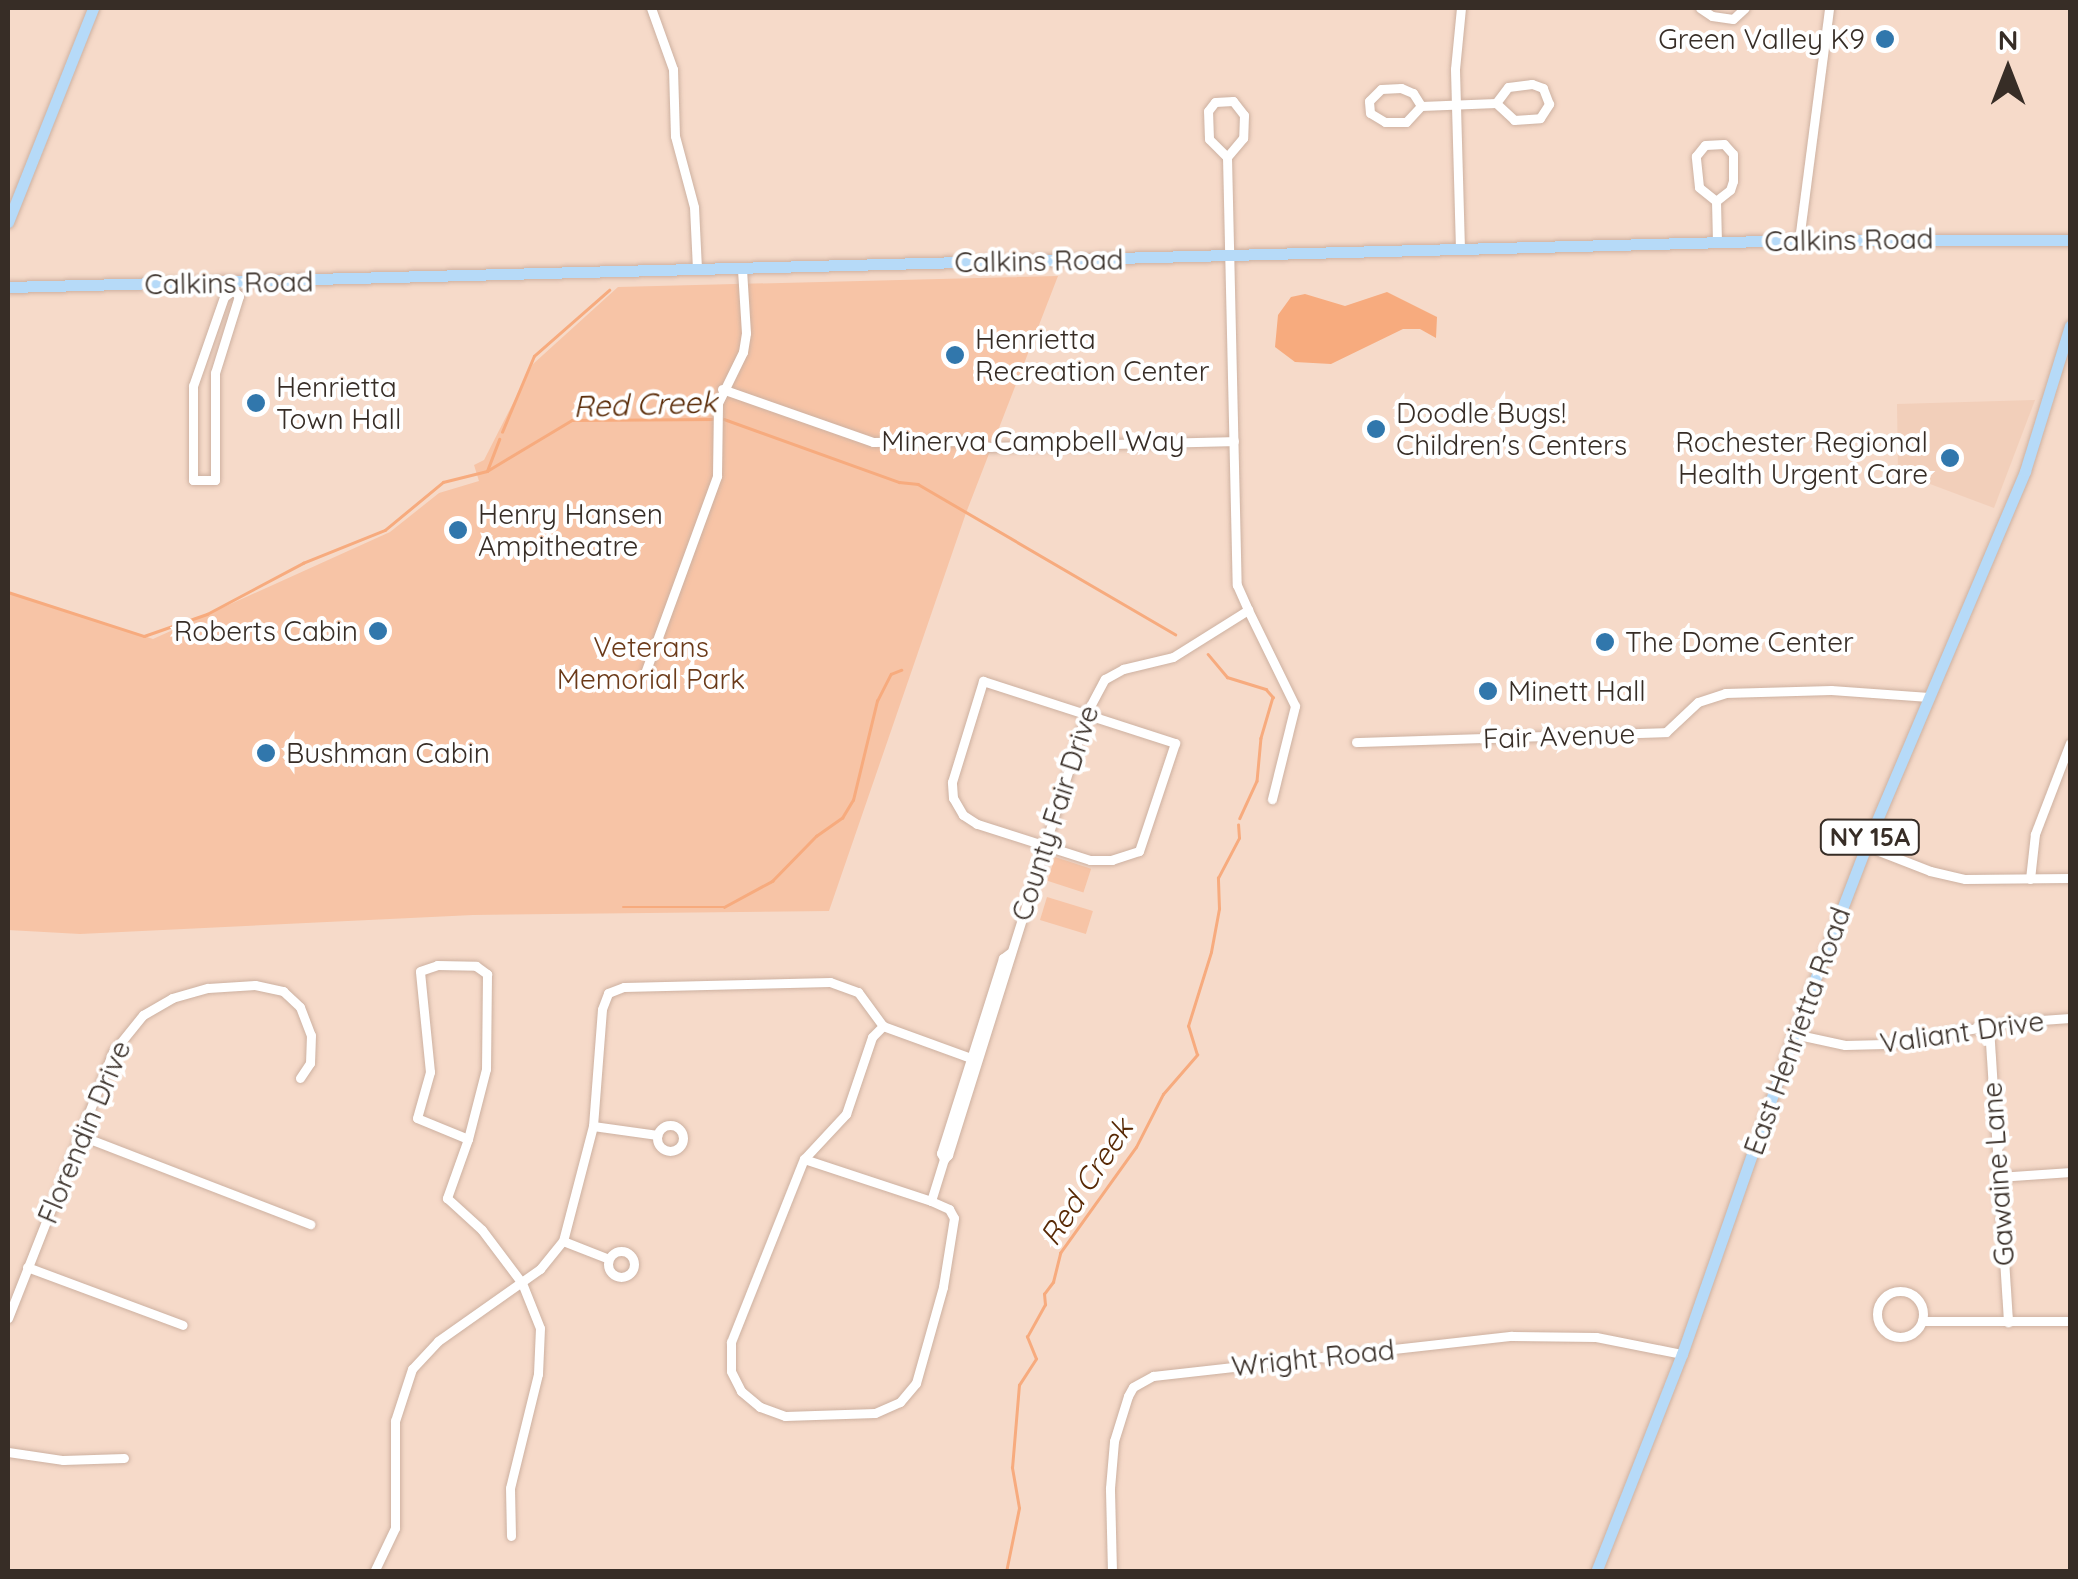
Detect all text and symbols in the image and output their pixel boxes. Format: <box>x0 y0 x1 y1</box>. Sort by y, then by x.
north arrow <box>1958 20 2058 120</box>
place label: Green Valley K9 <box>1658 22 1865 56</box>
text: N <box>1998 22 2018 57</box>
marker: Green Valley K9 <box>1874 28 1896 50</box>
street label: Calkins Road <box>1764 222 1934 258</box>
street label: Calkins Road <box>954 243 1124 279</box>
street label: Calkins Road <box>144 265 314 301</box>
place label: Henrietta Recreation Center <box>975 322 1209 388</box>
marker: Henrietta Recreation Center <box>944 344 966 366</box>
place label: Henrietta Town Hall <box>276 370 401 436</box>
water label: Red Creek <box>573 384 717 424</box>
marker: Henrietta Town Hall <box>245 392 267 414</box>
place label: Doodle Bugs! Children's Centers <box>1396 396 1627 462</box>
marker: Doodle Bugs! Children's Centers <box>1365 418 1387 440</box>
street label: Minerva Campbell Way <box>881 424 1185 458</box>
place label: Rochester Regional Health Urgent Care <box>1675 425 1928 491</box>
marker: Rochester Regional Health Urgent Care <box>1937 445 1963 471</box>
place label: Henry Hansen Ampitheatre <box>478 497 663 563</box>
marker: Henry Hansen Ampitheatre <box>447 519 469 541</box>
place label: Roberts Cabin <box>174 614 358 648</box>
marker: Roberts Cabin <box>367 620 389 642</box>
place label: The Dome Center <box>1625 625 1854 659</box>
park label: Veterans Memorial Park <box>557 630 745 696</box>
marker: The Dome Center <box>1594 631 1616 653</box>
place label: Minett Hall <box>1508 674 1646 708</box>
marker: Minett Hall <box>1477 680 1499 702</box>
street label: County Fair Drive <box>1004 701 1106 925</box>
street label: Fair Avenue <box>1482 717 1636 755</box>
place label: Bushman Cabin <box>286 736 490 770</box>
marker: Bushman Cabin <box>255 742 277 764</box>
road number: NY 15A <box>1818 817 1922 857</box>
street label: East Henrietta Road <box>1737 903 1857 1159</box>
street label: Valiant Drive <box>1878 1004 2046 1060</box>
street label: Florendin Drive <box>30 1036 138 1228</box>
street label: Gawaine Lane <box>1975 1081 2021 1267</box>
water label: Red Creek <box>1032 1112 1140 1252</box>
street label: Wright Road <box>1230 1333 1396 1383</box>

